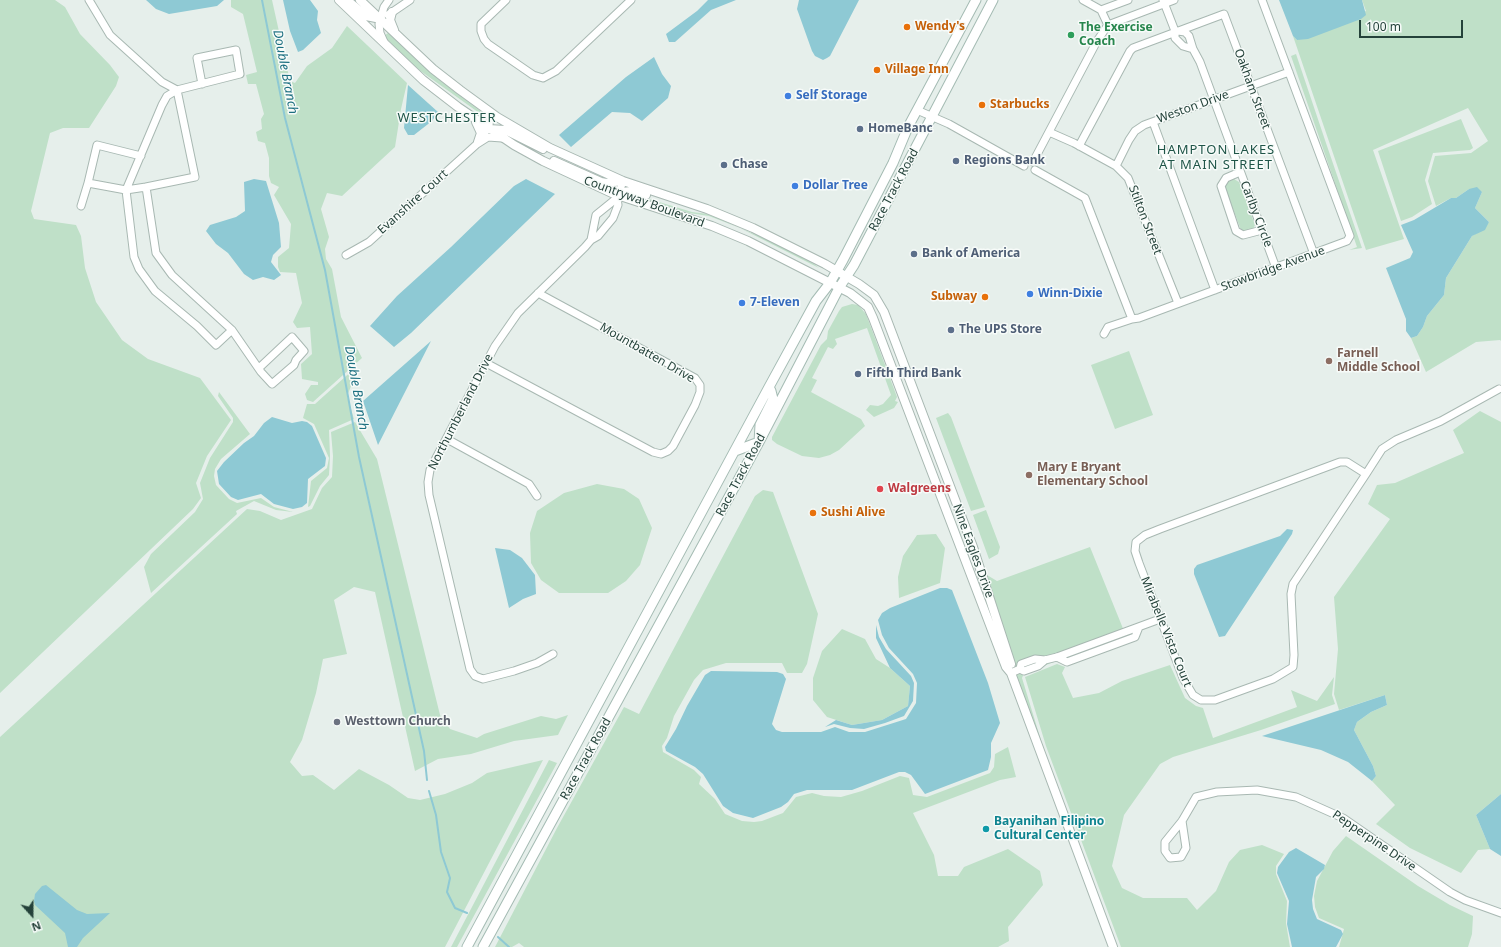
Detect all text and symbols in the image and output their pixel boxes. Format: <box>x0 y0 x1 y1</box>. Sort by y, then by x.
scale bar <box>1361 12 1465 38</box>
text: 100 m <box>1366 18 1401 35</box>
place label: Wendy's <box>915 20 965 34</box>
place label: The Exercise Coach <box>1079 21 1153 49</box>
marker: Wendy's <box>902 22 912 32</box>
water label: Double Branch <box>269 29 301 115</box>
marker: The Exercise Coach <box>1066 30 1076 40</box>
street label: Oakham Street <box>1231 47 1273 131</box>
place label: Village Inn <box>885 63 949 77</box>
marker: Village Inn <box>872 65 882 75</box>
street label: Weston Drive <box>1155 87 1231 127</box>
place label: Self Storage <box>796 89 867 103</box>
marker: Self Storage <box>783 91 793 101</box>
place label: Starbucks <box>990 98 1049 112</box>
marker: Starbucks <box>977 100 987 110</box>
district label: WESTCHESTER <box>397 110 497 126</box>
place label: HomeBanc <box>868 122 933 136</box>
marker: HomeBanc <box>855 124 865 134</box>
district label: HAMPTON LAKES AT MAIN STREET <box>1157 142 1275 173</box>
street label: Race Track Road <box>866 146 922 234</box>
place label: Regions Bank <box>964 154 1045 168</box>
marker: Regions Bank <box>951 156 961 166</box>
place label: Chase <box>732 158 768 172</box>
marker: Chase <box>719 160 729 170</box>
street label: Evanshire Court <box>375 167 451 237</box>
street label: Countryway Boulevard <box>582 173 706 231</box>
place label: Dollar Tree <box>803 179 868 193</box>
street label: Carlby Circle <box>1237 179 1275 249</box>
marker: Dollar Tree <box>790 181 800 191</box>
street label: Stilton Street <box>1125 183 1165 257</box>
street label: Stowbridge Avenue <box>1219 243 1327 295</box>
place label: Bank of America <box>922 247 1020 261</box>
marker: Bank of America <box>909 249 919 259</box>
place label: Winn-Dixie <box>1038 287 1103 301</box>
marker: Winn-Dixie <box>1025 289 1035 299</box>
place label: Subway <box>931 290 977 304</box>
marker: Subway <box>980 292 990 302</box>
place label: 7-Eleven <box>750 296 800 310</box>
marker: 7-Eleven <box>737 298 747 308</box>
street label: Mountbatten Drive <box>597 320 697 386</box>
place label: The UPS Store <box>959 323 1042 337</box>
marker: The UPS Store <box>946 325 956 335</box>
water label: Double Branch <box>341 345 371 431</box>
place label: Farnell Middle School <box>1337 347 1420 375</box>
street label: Northumberland Drive <box>425 352 497 472</box>
marker: Farnell Middle School <box>1324 356 1334 366</box>
place label: Fifth Third Bank <box>866 367 961 381</box>
marker: Fifth Third Bank <box>853 369 863 379</box>
street label: Race Track Road <box>713 431 769 519</box>
place label: Mary E Bryant Elementary School <box>1037 461 1148 489</box>
marker: Mary E Bryant Elementary School <box>1024 470 1034 480</box>
place label: Walgreens <box>888 482 951 496</box>
marker: Walgreens <box>875 484 885 494</box>
street label: Nine Eagles Drive <box>949 502 997 600</box>
place label: Sushi Alive <box>821 506 885 520</box>
marker: Sushi Alive <box>808 508 818 518</box>
street label: Mirabelle Vista Court <box>1137 575 1195 689</box>
place label: Westtown Church <box>345 715 451 729</box>
street label: Race Track Road <box>558 716 614 802</box>
marker: Westtown Church <box>332 717 342 727</box>
street label: Pepperpine Drive <box>1329 808 1419 874</box>
place label: Bayanihan Filipino Cultural Center <box>994 815 1104 843</box>
marker: Bayanihan Filipino Cultural Center <box>981 824 991 834</box>
north arrow <box>12 895 52 935</box>
text: N <box>30 918 43 935</box>

